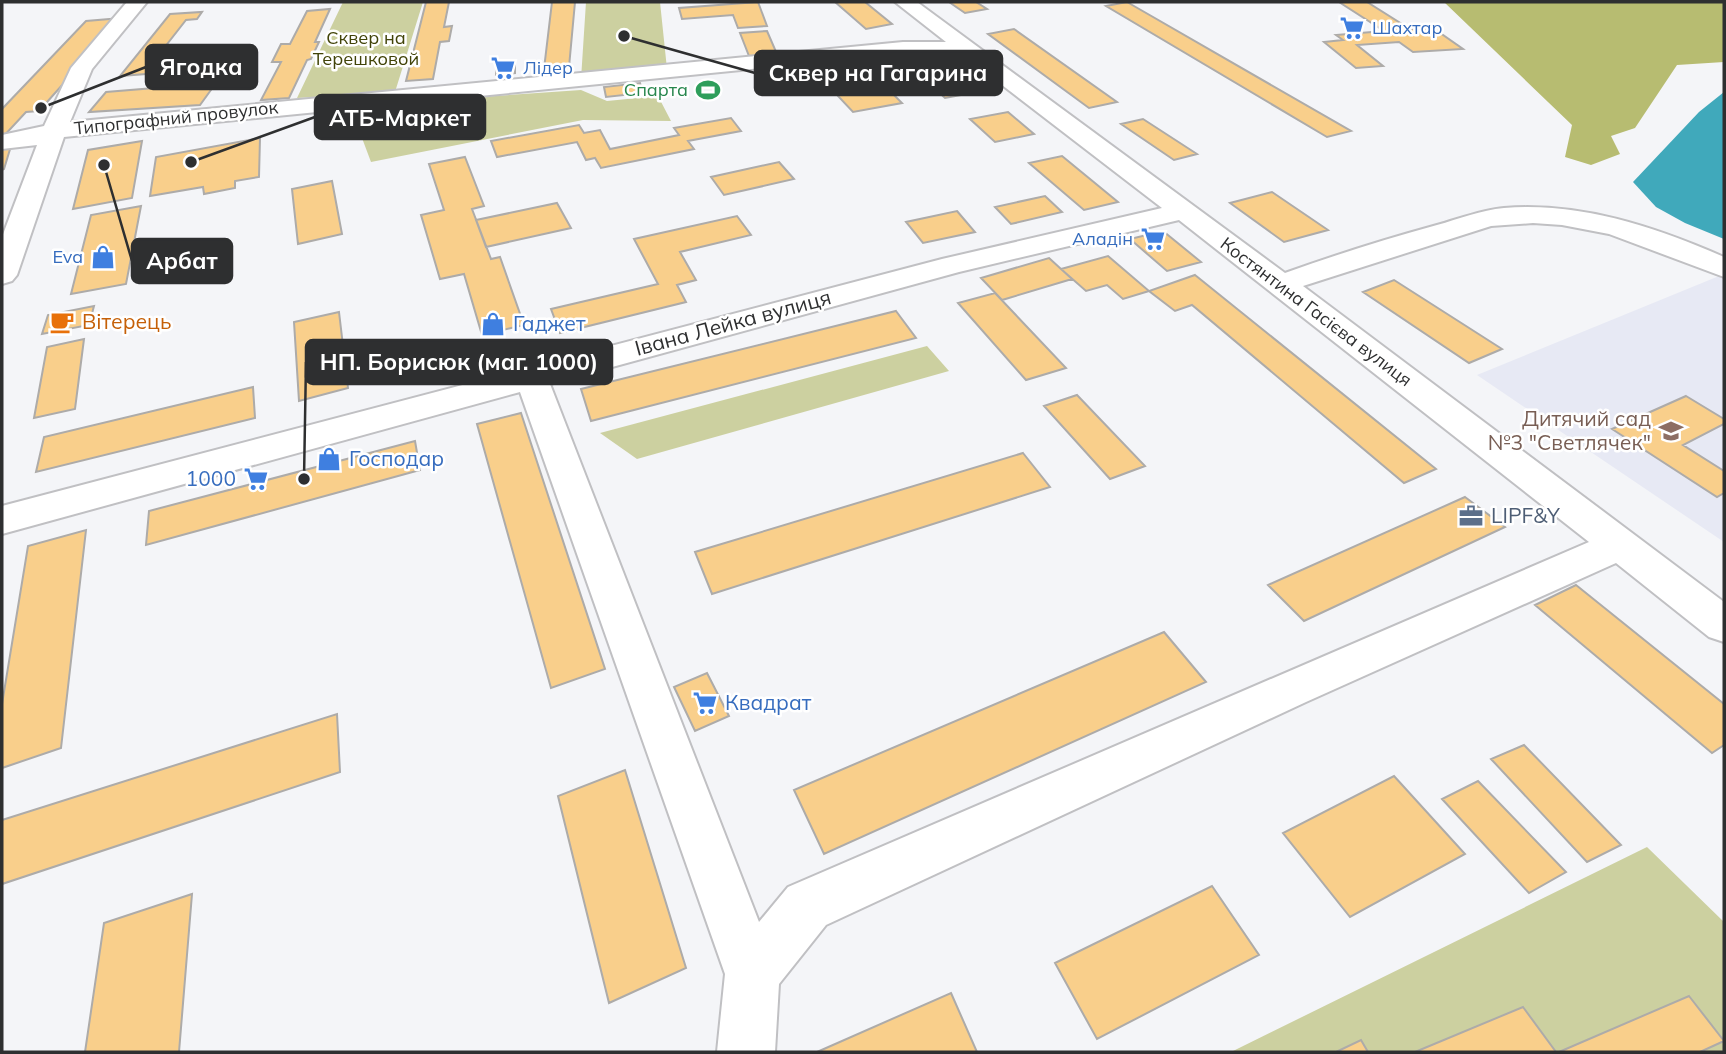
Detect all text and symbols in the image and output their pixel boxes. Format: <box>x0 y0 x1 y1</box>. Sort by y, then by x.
supermarket icon: Шахтар <box>1338 14 1366 42</box>
place label: Шахтар <box>1372 16 1442 39</box>
park label: Сквер на Терешковой <box>313 26 419 70</box>
callout: Ягодка <box>146 45 257 89</box>
callout: Сквер на Гагарина <box>755 51 1002 95</box>
text: Ягодка <box>159 52 243 81</box>
supermarket icon: Лідер <box>489 54 517 82</box>
place label: Лідер <box>523 56 573 79</box>
text: Сквер на Гагарина <box>769 58 987 87</box>
sports icon: Спарта <box>694 76 722 104</box>
place label: Спарта <box>624 78 688 101</box>
street label: Типографний провулок <box>73 95 279 140</box>
callout: АТБ-Маркет <box>315 95 485 139</box>
text: АТБ-Маркет <box>329 103 471 132</box>
supermarket icon: Аладін <box>1139 225 1167 253</box>
place label: Аладін <box>1072 227 1133 250</box>
street label: Костянтина Гасієва вулиця <box>1216 232 1417 391</box>
callout: Арбат <box>132 239 232 283</box>
shop icon: Eva <box>89 243 117 271</box>
place label: Eva <box>52 245 83 268</box>
text: Арбат <box>146 246 218 275</box>
street label: Івана Лейка вулиця <box>632 283 834 361</box>
cafe icon: Вітерець <box>48 308 76 336</box>
place label: Вітерець <box>82 308 171 334</box>
shop icon: Гаджет <box>479 310 507 338</box>
place label: Гаджет <box>513 310 586 336</box>
callout: НП. Борисюк (маг. 1000) <box>306 340 612 384</box>
text: НП. Борисюк (маг. 1000) <box>320 347 598 376</box>
place label: Дитячий сад №3 "Светлячек" <box>1488 405 1651 455</box>
school or university icon: Дитячий сад №3 "Светлячек" <box>1657 417 1685 445</box>
shop icon: Господар <box>315 445 343 473</box>
place label: Господар <box>349 445 444 471</box>
place label: 1000 <box>186 465 236 491</box>
supermarket icon: 1000 <box>242 465 270 493</box>
office icon: LIPF&Y <box>1457 502 1485 530</box>
place label: LIPF&Y <box>1491 502 1560 528</box>
supermarket icon: Квадрат <box>691 689 719 717</box>
place label: Квадрат <box>725 689 812 715</box>

